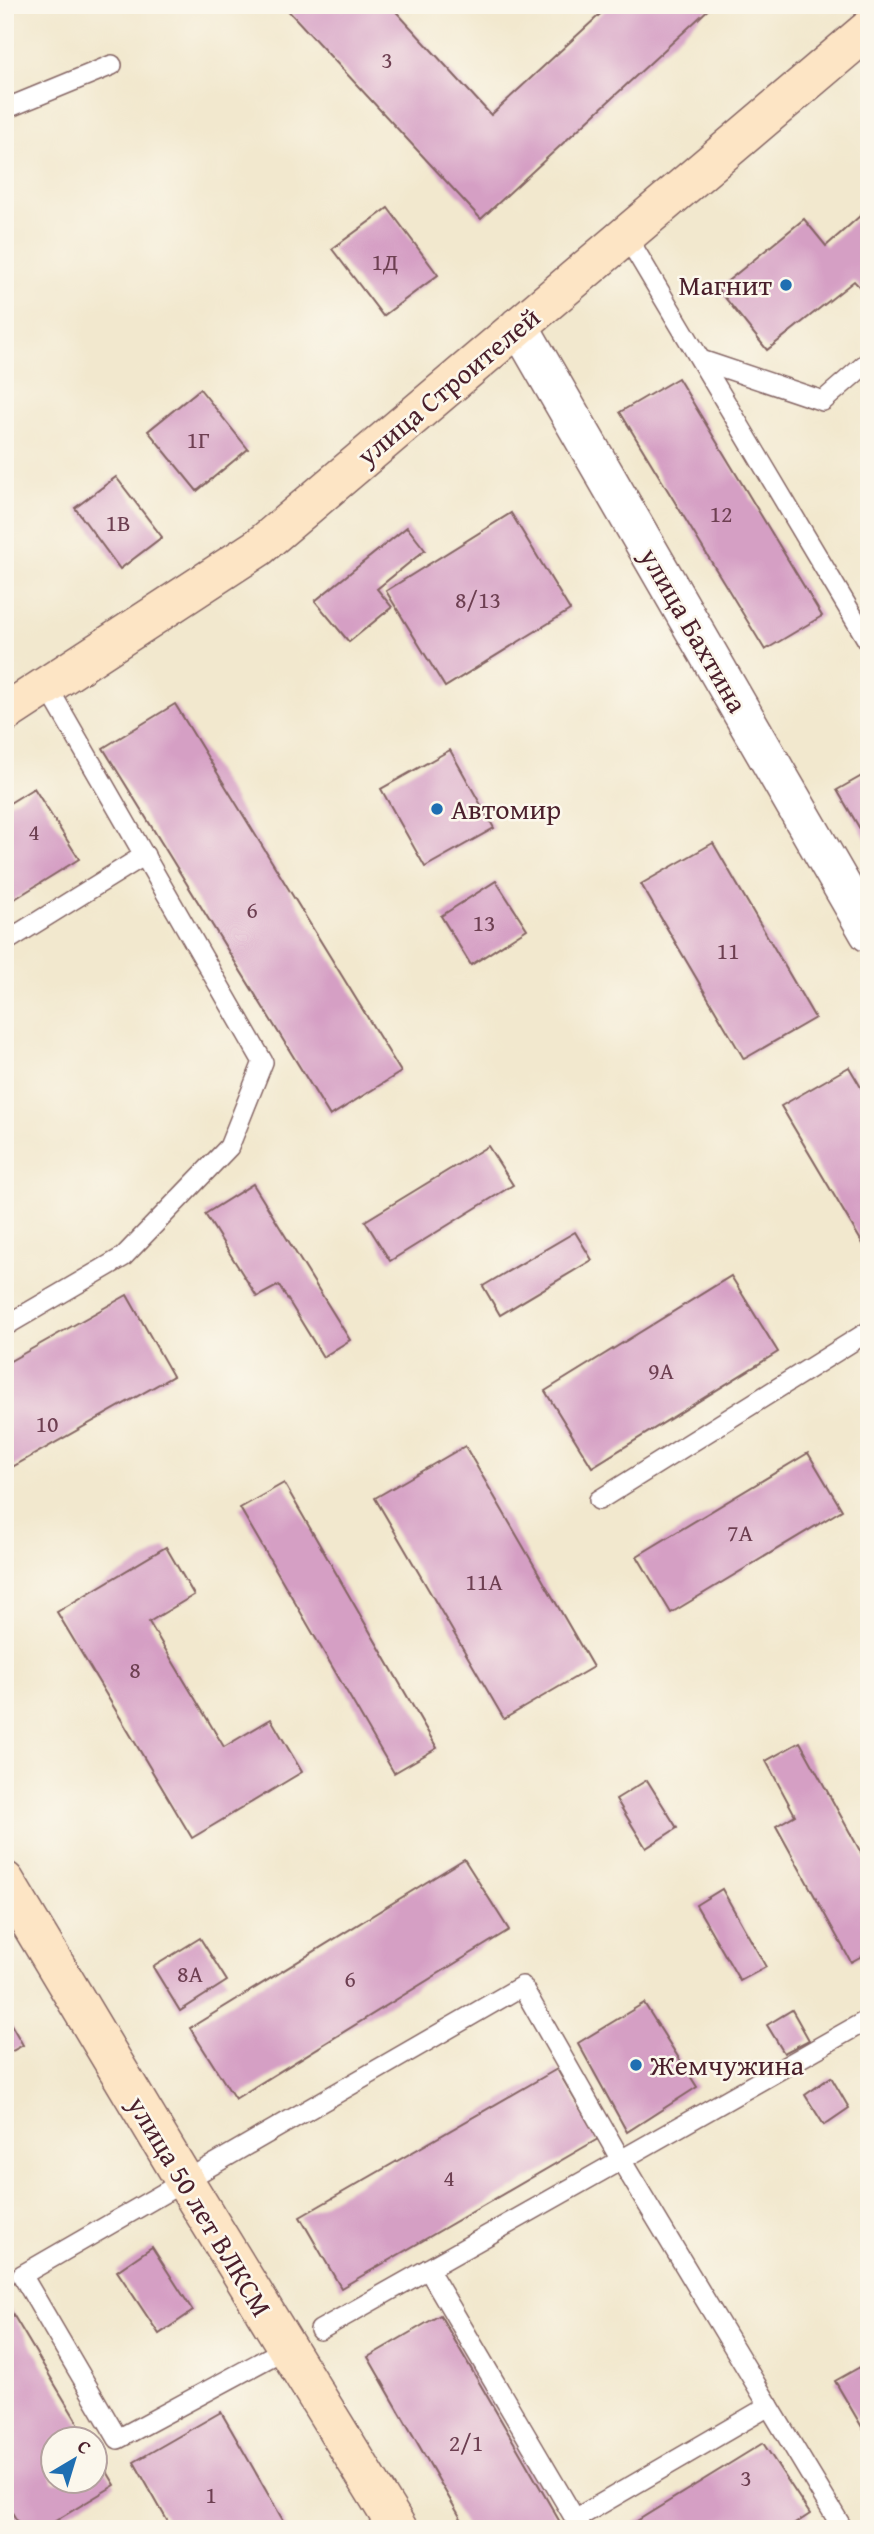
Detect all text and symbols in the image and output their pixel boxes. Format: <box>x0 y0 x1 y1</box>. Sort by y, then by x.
house number: 3 <box>381 42 393 77</box>
house number: 1Д <box>372 244 398 279</box>
place label: Магнит <box>678 264 772 305</box>
marker: Магнит <box>778 277 794 293</box>
street label: улица Строителей <box>346 297 548 475</box>
house number: 1Г <box>186 422 210 457</box>
house number: 12 <box>709 496 733 531</box>
house number: 1В <box>105 505 131 540</box>
street label: улица Бахтина <box>630 539 759 721</box>
house number: 8/13 <box>455 582 501 617</box>
place label: Автомир <box>451 788 561 829</box>
marker: Автомир <box>429 801 445 817</box>
house number: 4 <box>28 814 40 849</box>
house number: 6 <box>246 892 258 927</box>
house number: 13 <box>472 905 496 940</box>
house number: 11 <box>716 933 740 968</box>
house number: 9А <box>648 1353 675 1388</box>
house number: 10 <box>35 1406 59 1441</box>
house number: 7А <box>727 1515 754 1550</box>
house number: 11А <box>465 1564 503 1599</box>
house number: 8 <box>129 1652 141 1687</box>
house number: 8А <box>177 1956 204 1991</box>
house number: 6 <box>344 1961 356 1996</box>
place label: Жемчужина <box>649 2044 805 2085</box>
marker: Жемчужина <box>628 2057 644 2073</box>
street label: улица 50 лет ВЛКСМ <box>118 2087 283 2324</box>
house number: 4 <box>443 2160 455 2195</box>
house number: 2/1 <box>449 2425 483 2460</box>
north arrow <box>38 2426 108 2496</box>
text: С <box>72 2432 98 2461</box>
house number: 3 <box>740 2460 752 2495</box>
house number: 1 <box>205 2477 217 2512</box>

